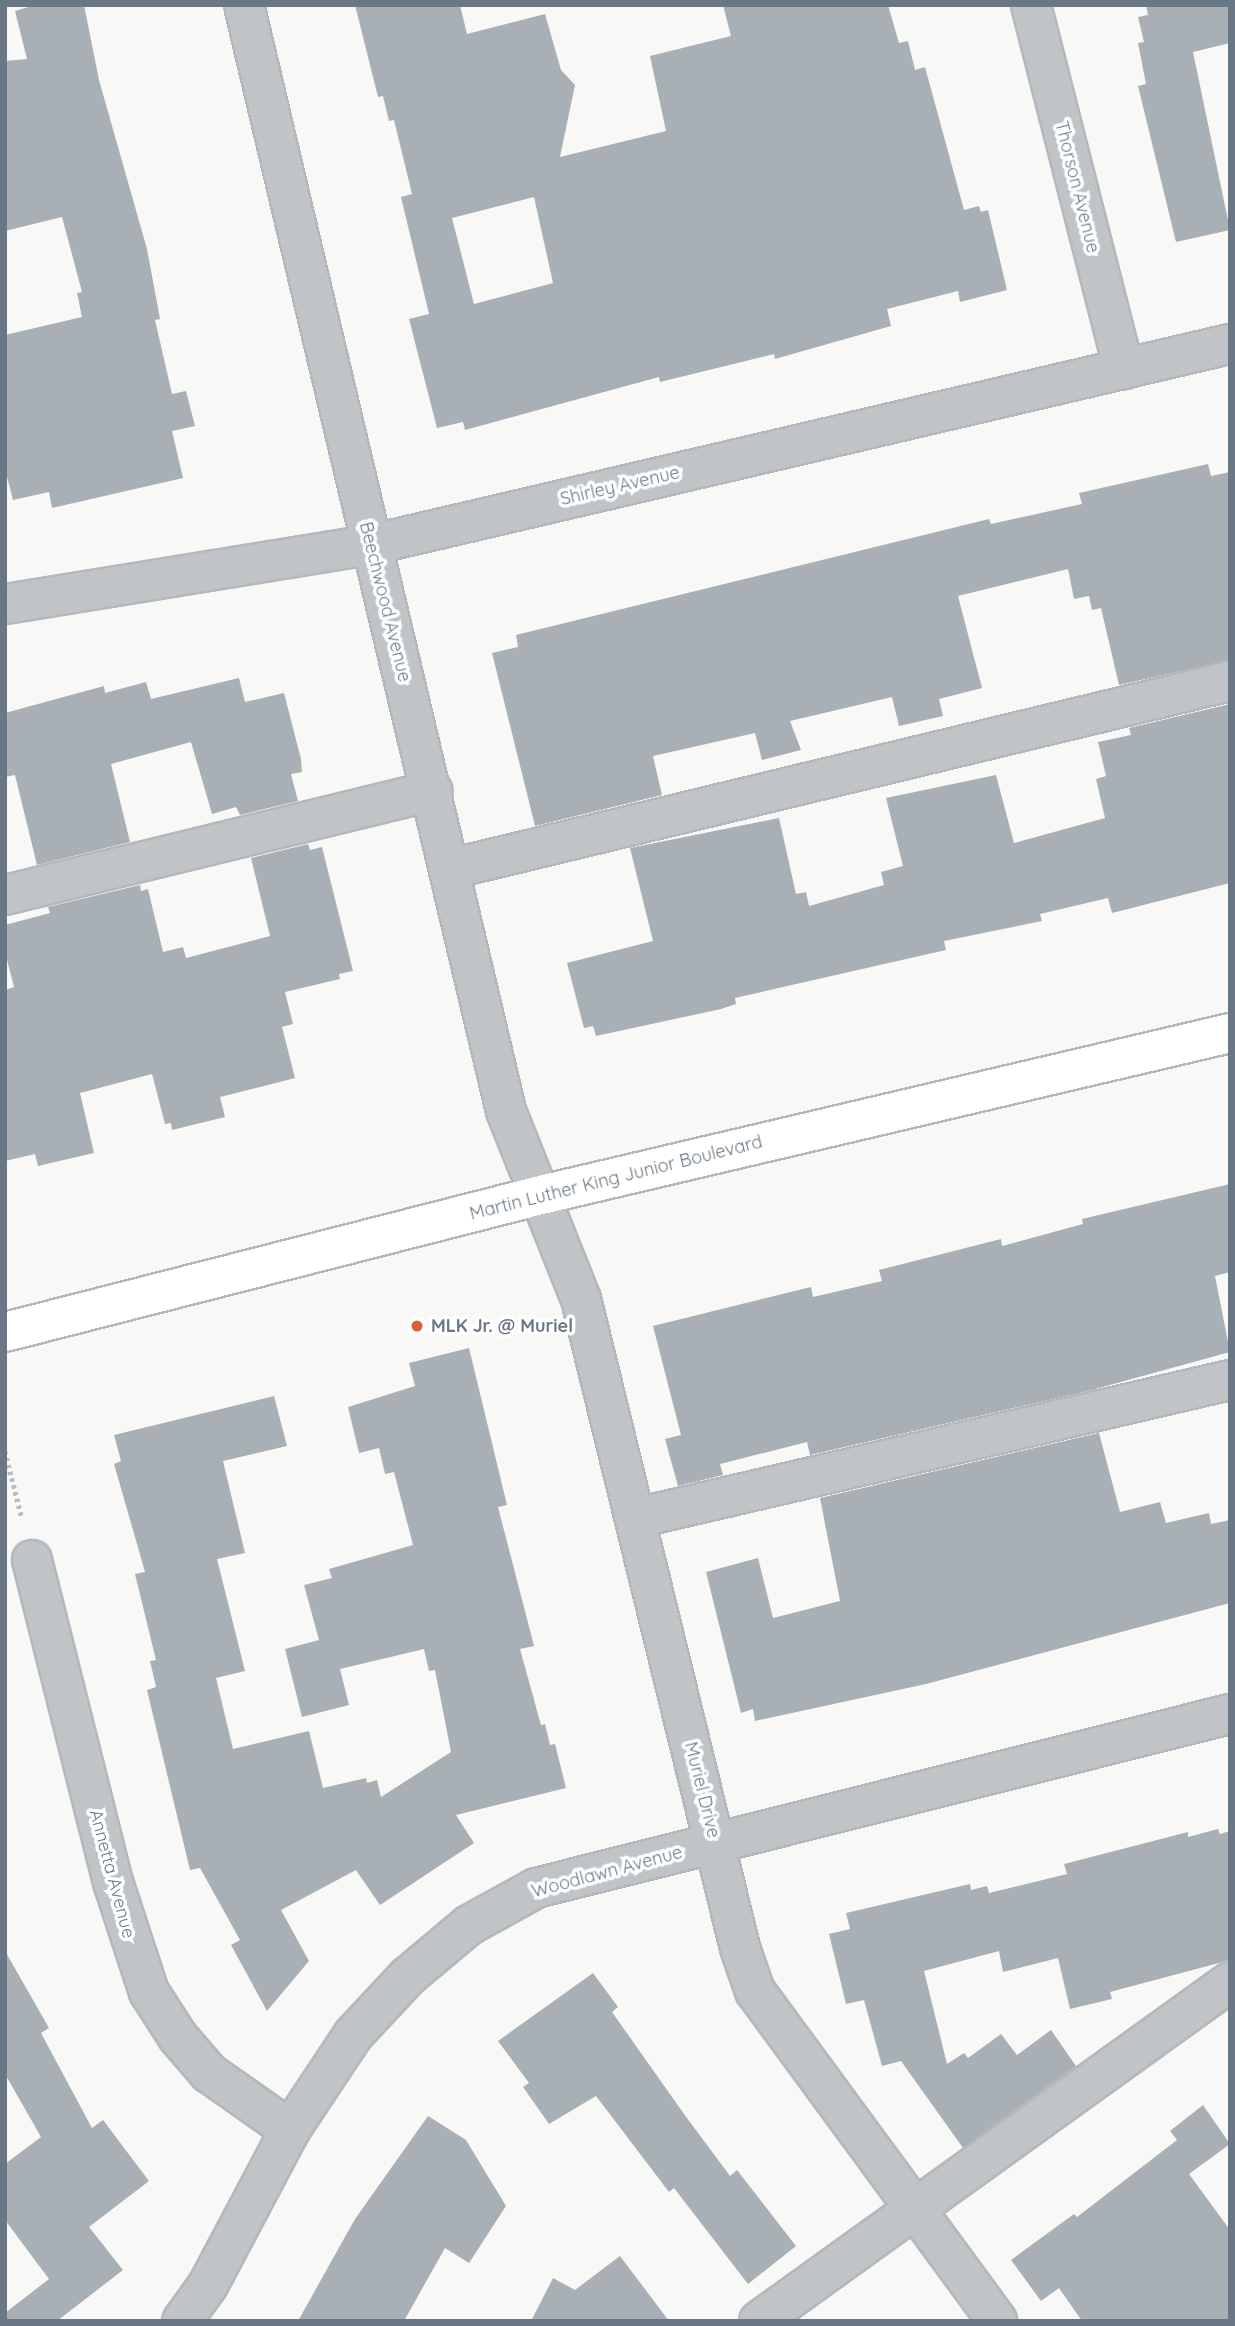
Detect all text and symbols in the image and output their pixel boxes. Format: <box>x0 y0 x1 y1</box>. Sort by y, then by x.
street label: Thorson Avenue <box>1050 119 1104 255</box>
street label: Shirley Avenue <box>558 462 682 510</box>
street label: Beechwood Avenue <box>355 520 415 684</box>
street label: Martin Luther King Junior Boulevard <box>467 1131 765 1225</box>
place label: MLK Jr. @ Muriel <box>431 1315 573 1337</box>
marker: MLK Jr. @ Muriel <box>409 1318 425 1334</box>
street label: Muriel Drive <box>680 1740 724 1840</box>
street label: Annetta Avenue <box>84 1807 140 1941</box>
street label: Woodlawn Avenue <box>529 1841 685 1903</box>

